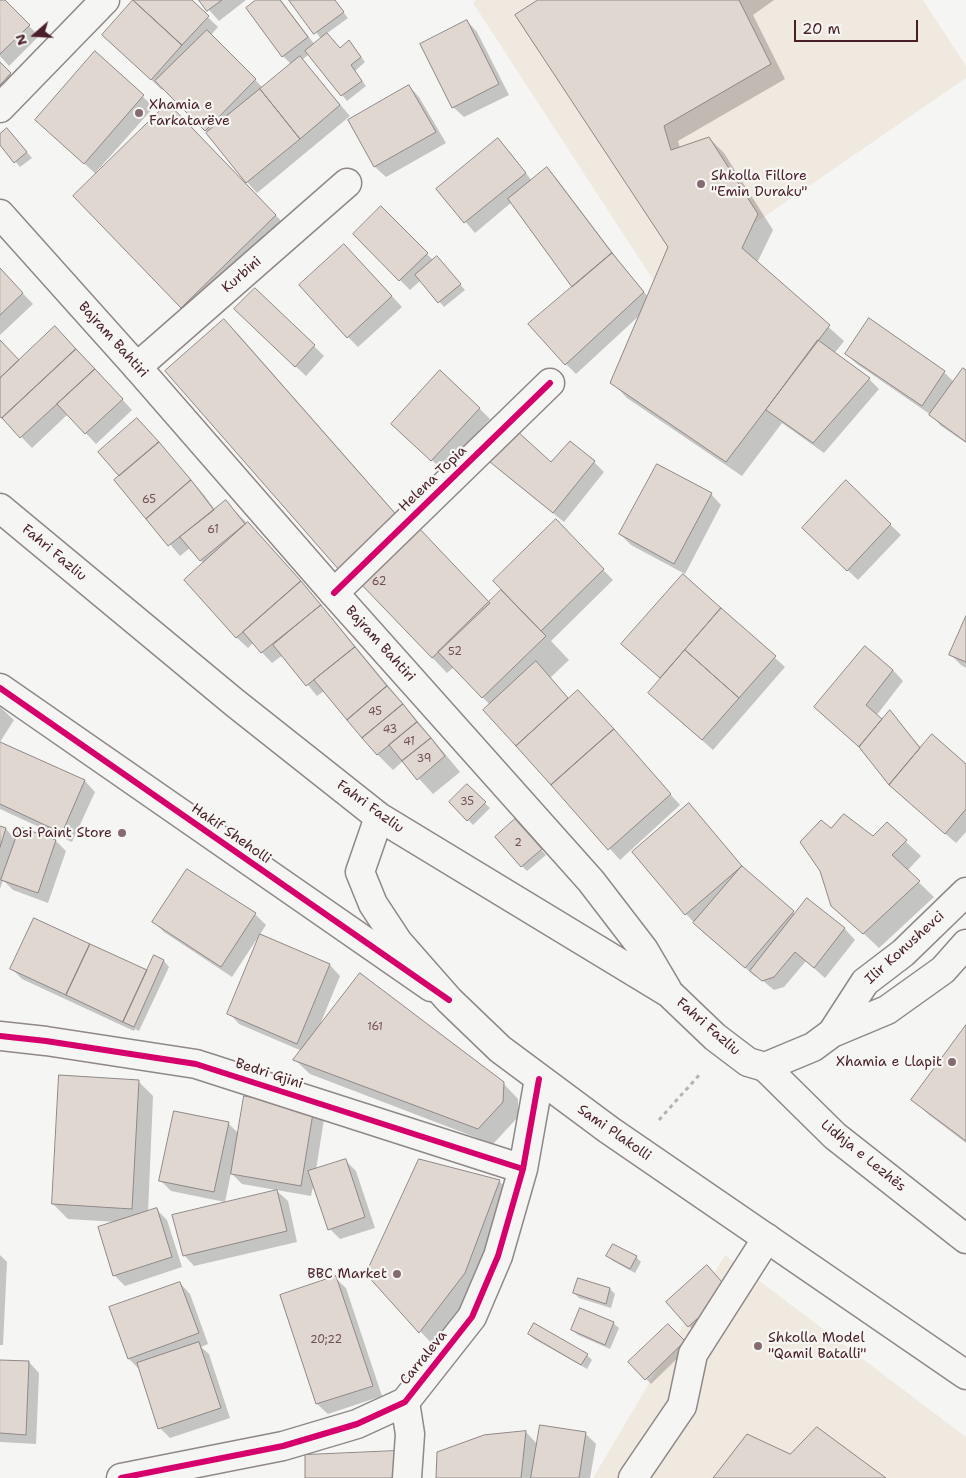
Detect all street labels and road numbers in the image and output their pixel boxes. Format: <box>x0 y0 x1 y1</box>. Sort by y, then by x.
street label: Kurbini <box>219 253 265 297</box>
street label: Bajram Bahtiri <box>75 299 151 381</box>
street label: Helena Topia <box>396 443 470 515</box>
street label: Fahri Fazliu <box>18 521 90 585</box>
street label: Bajram Bahtiri <box>342 603 418 685</box>
street label: Fahri Fazliu <box>333 777 407 837</box>
street label: Hakif Sheholli <box>188 800 274 868</box>
street label: Ilir Konushevci <box>862 908 948 988</box>
street label: Fahri Fazliu <box>673 995 743 1059</box>
street label: Bedri Gjini <box>233 1055 305 1093</box>
street label: Sami Plakolli <box>574 1101 654 1165</box>
street label: Lidhja e Lezhës <box>817 1117 909 1195</box>
street label: Carraleva <box>397 1327 451 1389</box>

